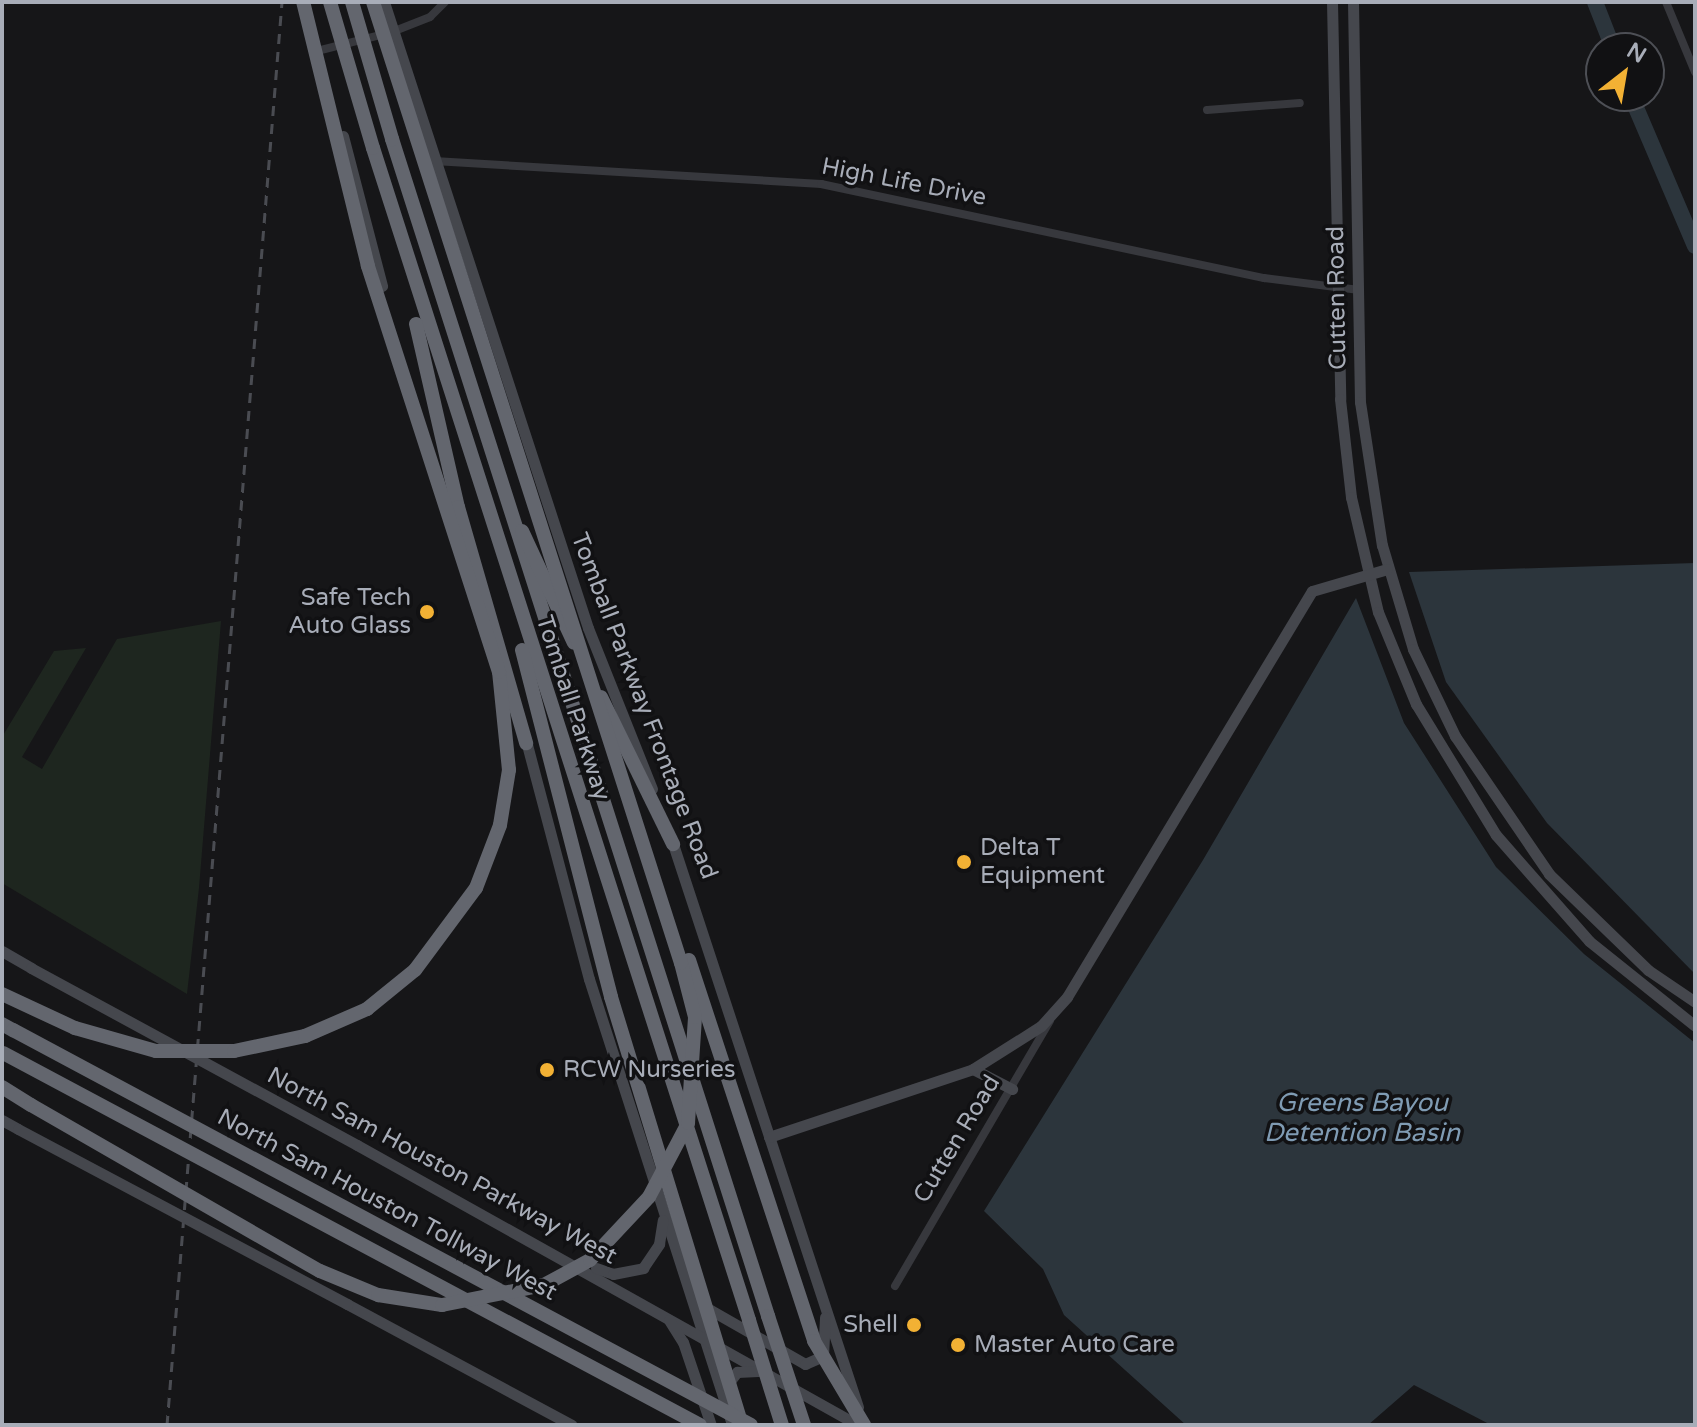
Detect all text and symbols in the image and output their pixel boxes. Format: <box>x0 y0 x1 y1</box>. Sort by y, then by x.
north arrow <box>1585 32 1665 112</box>
text: N <box>1622 37 1651 69</box>
street label: High Life Drive <box>819 152 989 212</box>
street label: Cutten Road <box>1321 226 1353 370</box>
street label: Tomball Parkway Frontage Road <box>564 529 724 883</box>
place label: Safe Tech Auto Glass <box>288 584 411 640</box>
marker: Safe Tech Auto Glass <box>418 603 436 621</box>
street label: Tomball Parkway <box>530 612 616 804</box>
place label: Delta T Equipment <box>980 834 1105 890</box>
marker: Delta T Equipment <box>955 853 973 871</box>
place label: RCW Nurseries <box>563 1056 735 1084</box>
street label: North Sam Houston Parkway West <box>262 1061 622 1271</box>
marker: RCW Nurseries <box>538 1061 556 1079</box>
street label: Cutten Road <box>908 1070 1006 1208</box>
water label: Greens Bayou Detention Basin <box>1264 1087 1460 1148</box>
street label: North Sam Houston Tollway West <box>212 1103 562 1307</box>
place label: Shell <box>843 1311 898 1339</box>
marker: Shell <box>905 1316 923 1334</box>
place label: Master Auto Care <box>974 1331 1175 1359</box>
marker: Master Auto Care <box>949 1336 967 1354</box>

